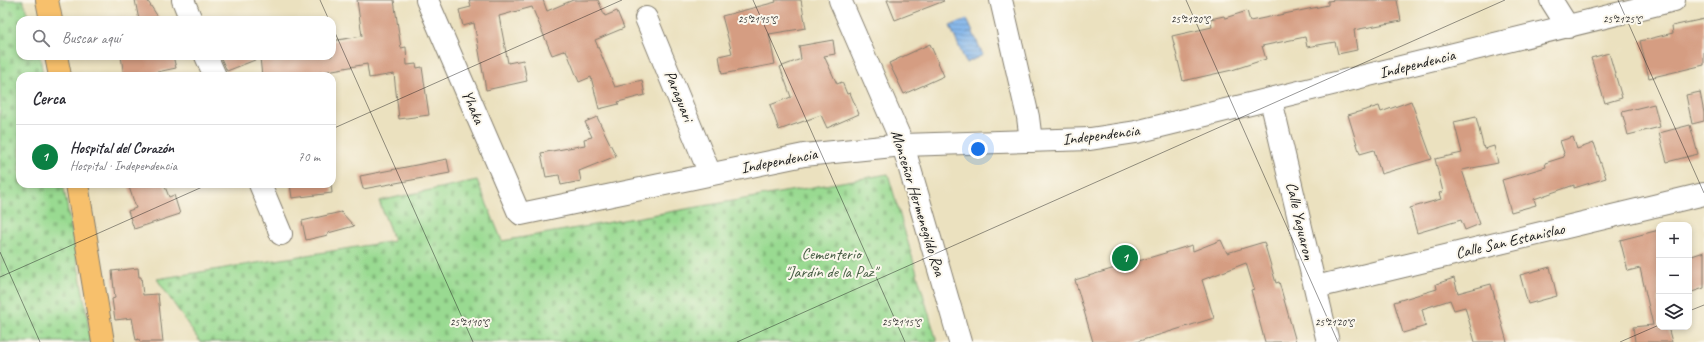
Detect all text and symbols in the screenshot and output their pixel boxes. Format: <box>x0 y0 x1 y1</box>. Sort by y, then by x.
text: 25°21'15"S <box>738 13 778 26</box>
text: 25°21'20"S <box>1171 13 1211 26</box>
text: 25°21'25"S <box>1603 13 1643 26</box>
search box <box>16 16 336 60</box>
icon: search <box>30 27 52 49</box>
text: Buscar aquí <box>62 29 121 48</box>
street label: Independencia <box>1377 45 1458 83</box>
street label: Paraguari <box>660 68 699 126</box>
street label: Yhaka <box>457 87 490 128</box>
text: Cerca <box>32 88 65 109</box>
street label: Independencia <box>1061 120 1142 150</box>
street label: Monseñor Hermenegildo Roa <box>886 128 950 280</box>
text: Hospital del Corazón <box>70 139 174 158</box>
your location <box>968 139 988 159</box>
street label: Independencia <box>739 144 820 178</box>
text: 1 <box>42 149 48 165</box>
text: 70 m <box>298 149 320 165</box>
text: Hospital · Independencia <box>70 158 177 174</box>
street label: Calle Yaguaron <box>1281 180 1319 263</box>
street label: Calle San Estanislao <box>1454 218 1568 263</box>
map controls <box>1656 222 1692 330</box>
button: + <box>1656 222 1692 258</box>
pin: 1 <box>1112 243 1138 273</box>
park label: Cementerio "Jardín de la Paz" <box>785 244 880 282</box>
button: − <box>1656 258 1692 294</box>
button: layers <box>1656 294 1692 330</box>
text: 25°21'10"S <box>450 316 490 329</box>
text: 25°21'15"S <box>882 316 922 329</box>
text: 25°21'20"S <box>1315 316 1355 329</box>

